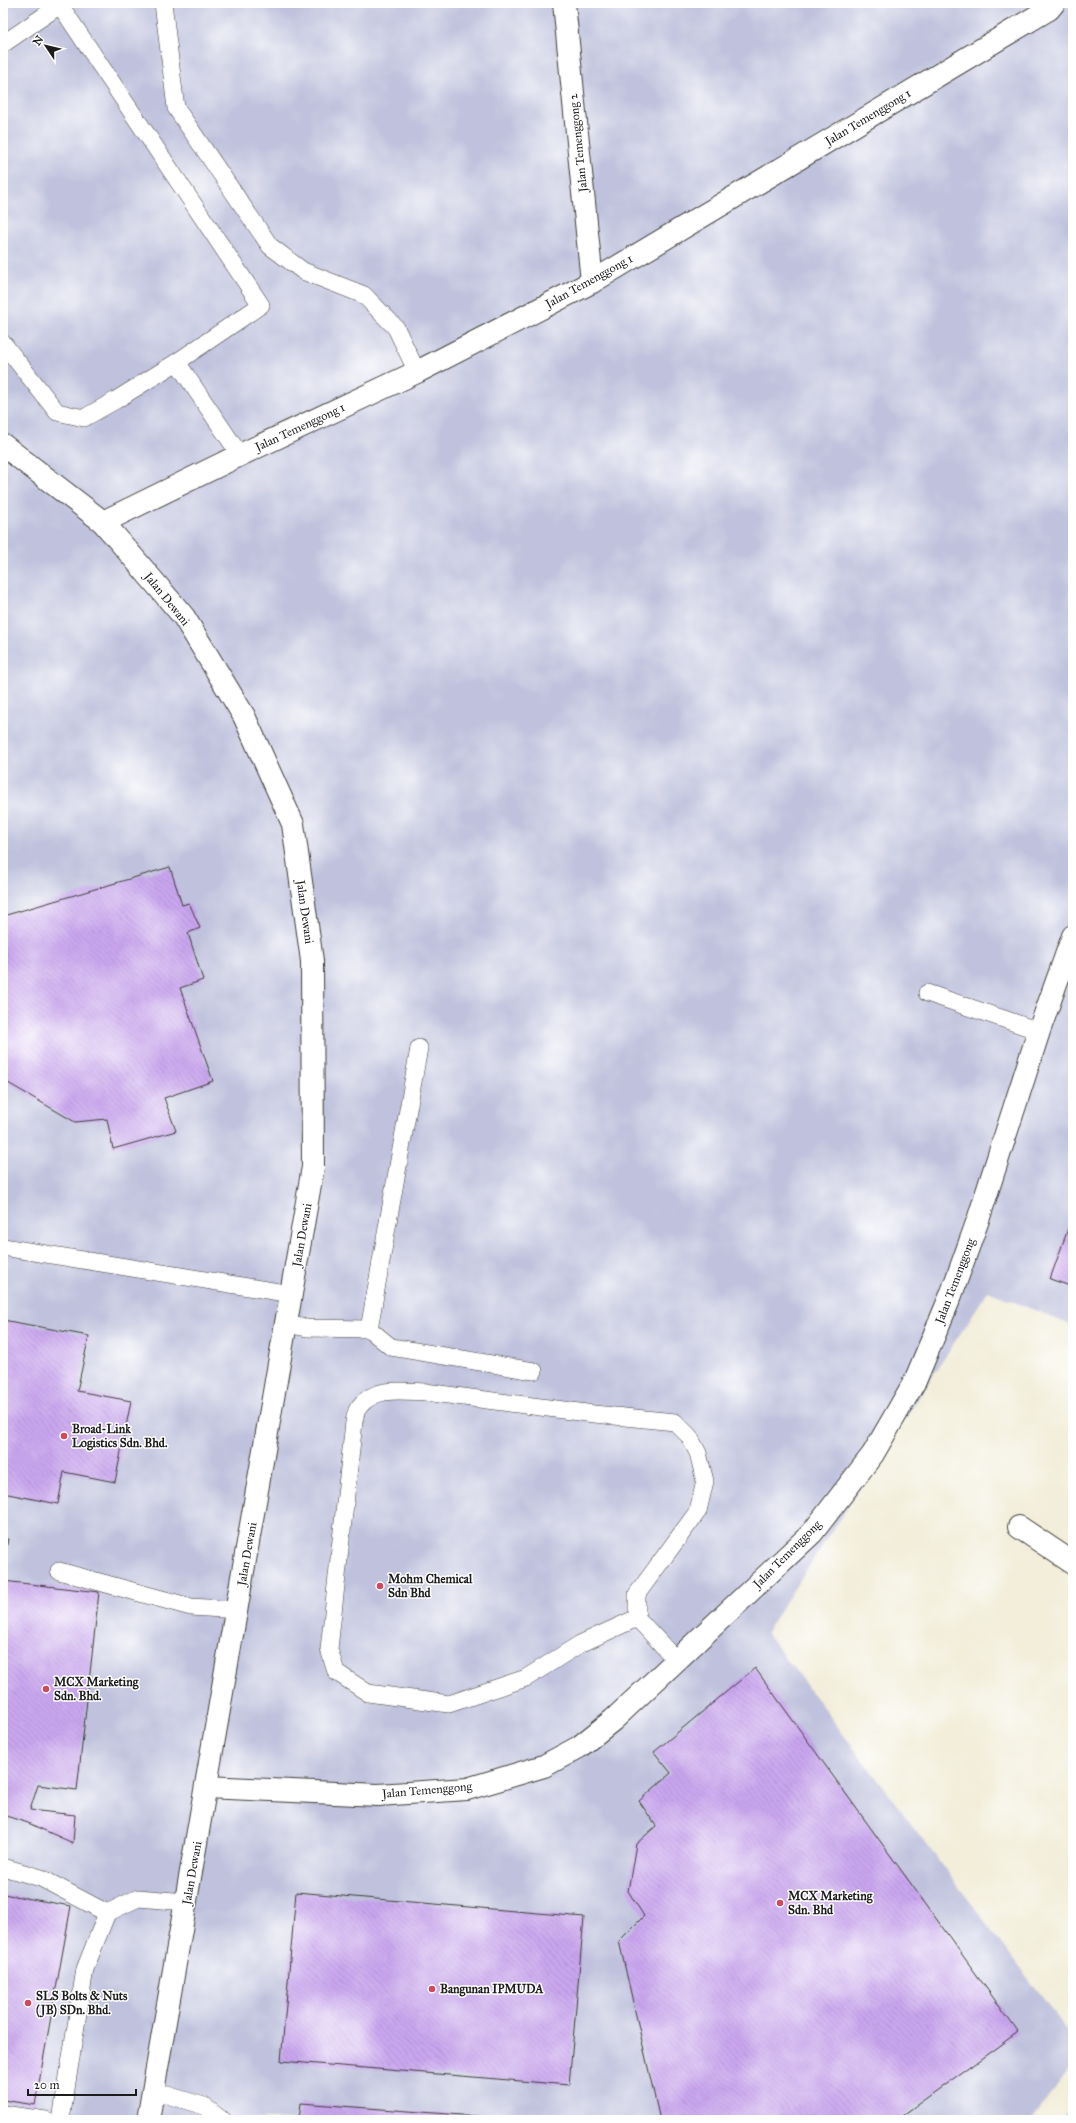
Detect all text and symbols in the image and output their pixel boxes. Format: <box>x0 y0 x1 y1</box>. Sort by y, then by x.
north arrow <box>26 26 66 66</box>
text: N <box>30 32 47 48</box>
street label: Jalan Temenggong 1 <box>821 86 914 150</box>
street label: Jalan Temenggong 2 <box>566 93 591 195</box>
street label: Jalan Temenggong 1 <box>541 251 636 313</box>
street label: Jalan Temenggong 1 <box>251 400 348 456</box>
street label: Jalan Dewani <box>139 568 193 630</box>
street label: Jalan Dewani <box>292 877 316 946</box>
street label: Jalan Dewani <box>289 1201 316 1270</box>
street label: Jalan Temenggong <box>932 1236 979 1328</box>
place label: Broad-Link Logistics Sdn. Bhd. <box>72 1422 168 1451</box>
marker: Broad-Link Logistics Sdn. Bhd. <box>59 1431 69 1441</box>
street label: Jalan Temenggong <box>749 1517 825 1593</box>
street label: Jalan Dewani <box>234 1520 261 1589</box>
place label: Mohm Chemical Sdn Bhd <box>388 1572 473 1600</box>
marker: Mohm Chemical Sdn Bhd <box>375 1581 385 1591</box>
place label: MCX Marketing Sdn. Bhd. <box>54 1675 139 1703</box>
marker: MCX Marketing Sdn. Bhd. <box>41 1684 51 1694</box>
street label: Jalan Temenggong <box>379 1779 473 1802</box>
street label: Jalan Dewani <box>179 1839 206 1908</box>
place label: MCX Marketing Sdn. Bhd <box>788 1889 873 1917</box>
marker: MCX Marketing Sdn. Bhd <box>775 1898 785 1908</box>
place label: Bangunan IPMUDA <box>440 1982 544 1997</box>
marker: Bangunan IPMUDA <box>427 1984 437 1994</box>
place label: SLS Bolts & Nuts (JB) SDn. Bhd. <box>36 1989 128 2018</box>
marker: SLS Bolts & Nuts (JB) SDn. Bhd. <box>23 1998 33 2008</box>
scale bar <box>28 2071 136 2097</box>
text: 20 m <box>34 2078 60 2092</box>

